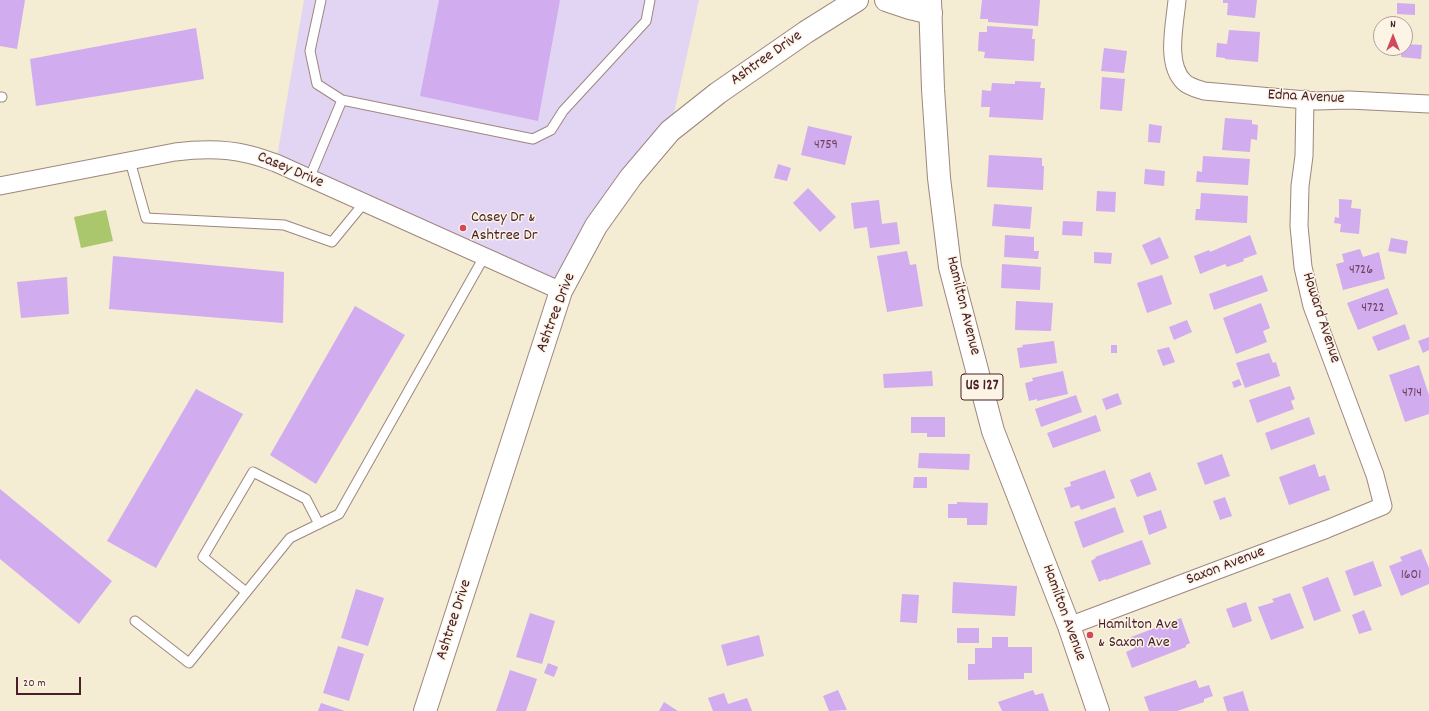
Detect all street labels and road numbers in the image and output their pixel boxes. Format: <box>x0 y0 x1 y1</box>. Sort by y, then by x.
street label: Ashtree Drive <box>727 27 807 91</box>
street label: Edna Avenue <box>1267 86 1345 110</box>
street label: Casey Drive <box>254 148 326 194</box>
street label: Hamilton Avenue <box>940 255 984 357</box>
street label: Howard Avenue <box>1296 270 1344 366</box>
street label: Ashtree Drive <box>533 271 581 355</box>
road number: US 127 <box>961 374 1003 400</box>
street label: Saxon Avenue <box>1184 543 1268 591</box>
street label: Hamilton Avenue <box>1037 562 1089 664</box>
street label: Ashtree Drive <box>433 577 477 663</box>

